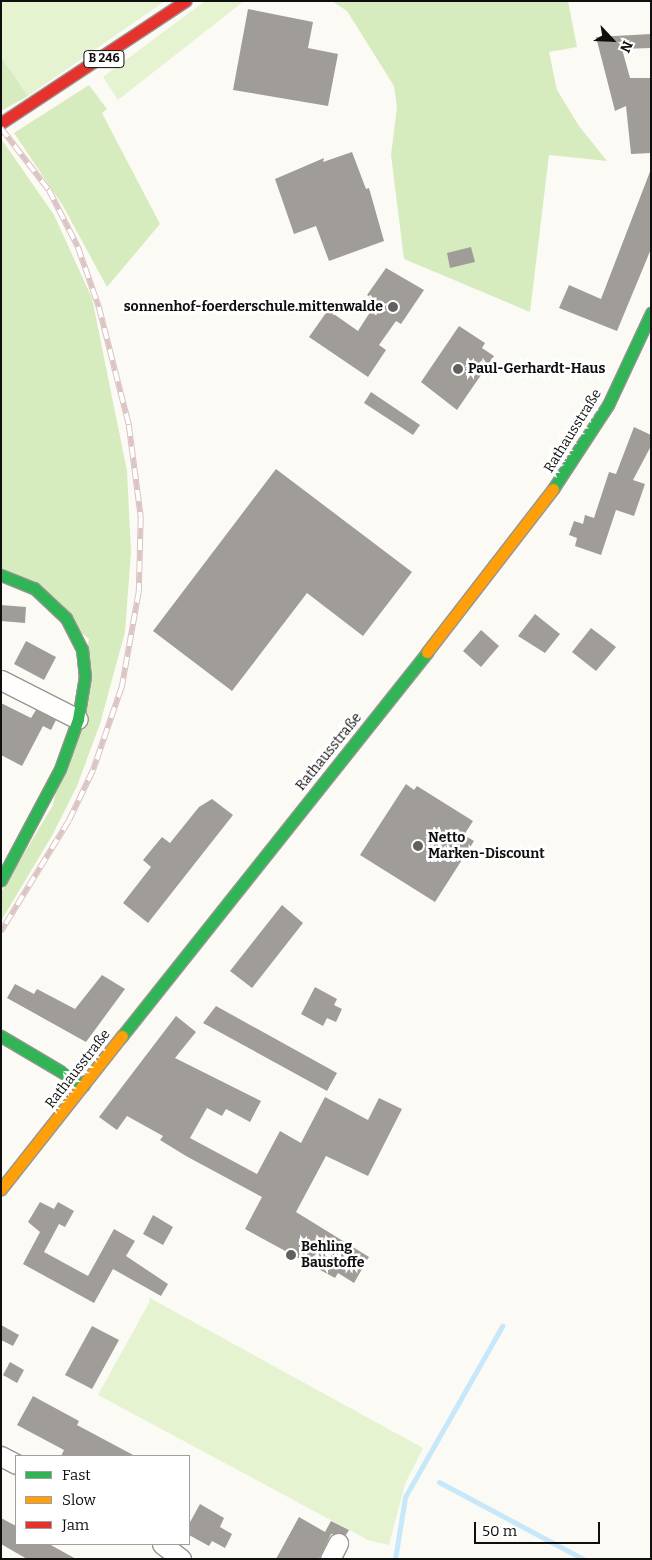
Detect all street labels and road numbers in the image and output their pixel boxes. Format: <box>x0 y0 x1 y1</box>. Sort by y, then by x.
road number: B 246 <box>83 50 125 68</box>
street label: Rathausstraße <box>541 386 605 476</box>
street label: Rathausstraße <box>293 710 365 794</box>
street label: Rathausstraße <box>42 1026 114 1112</box>

